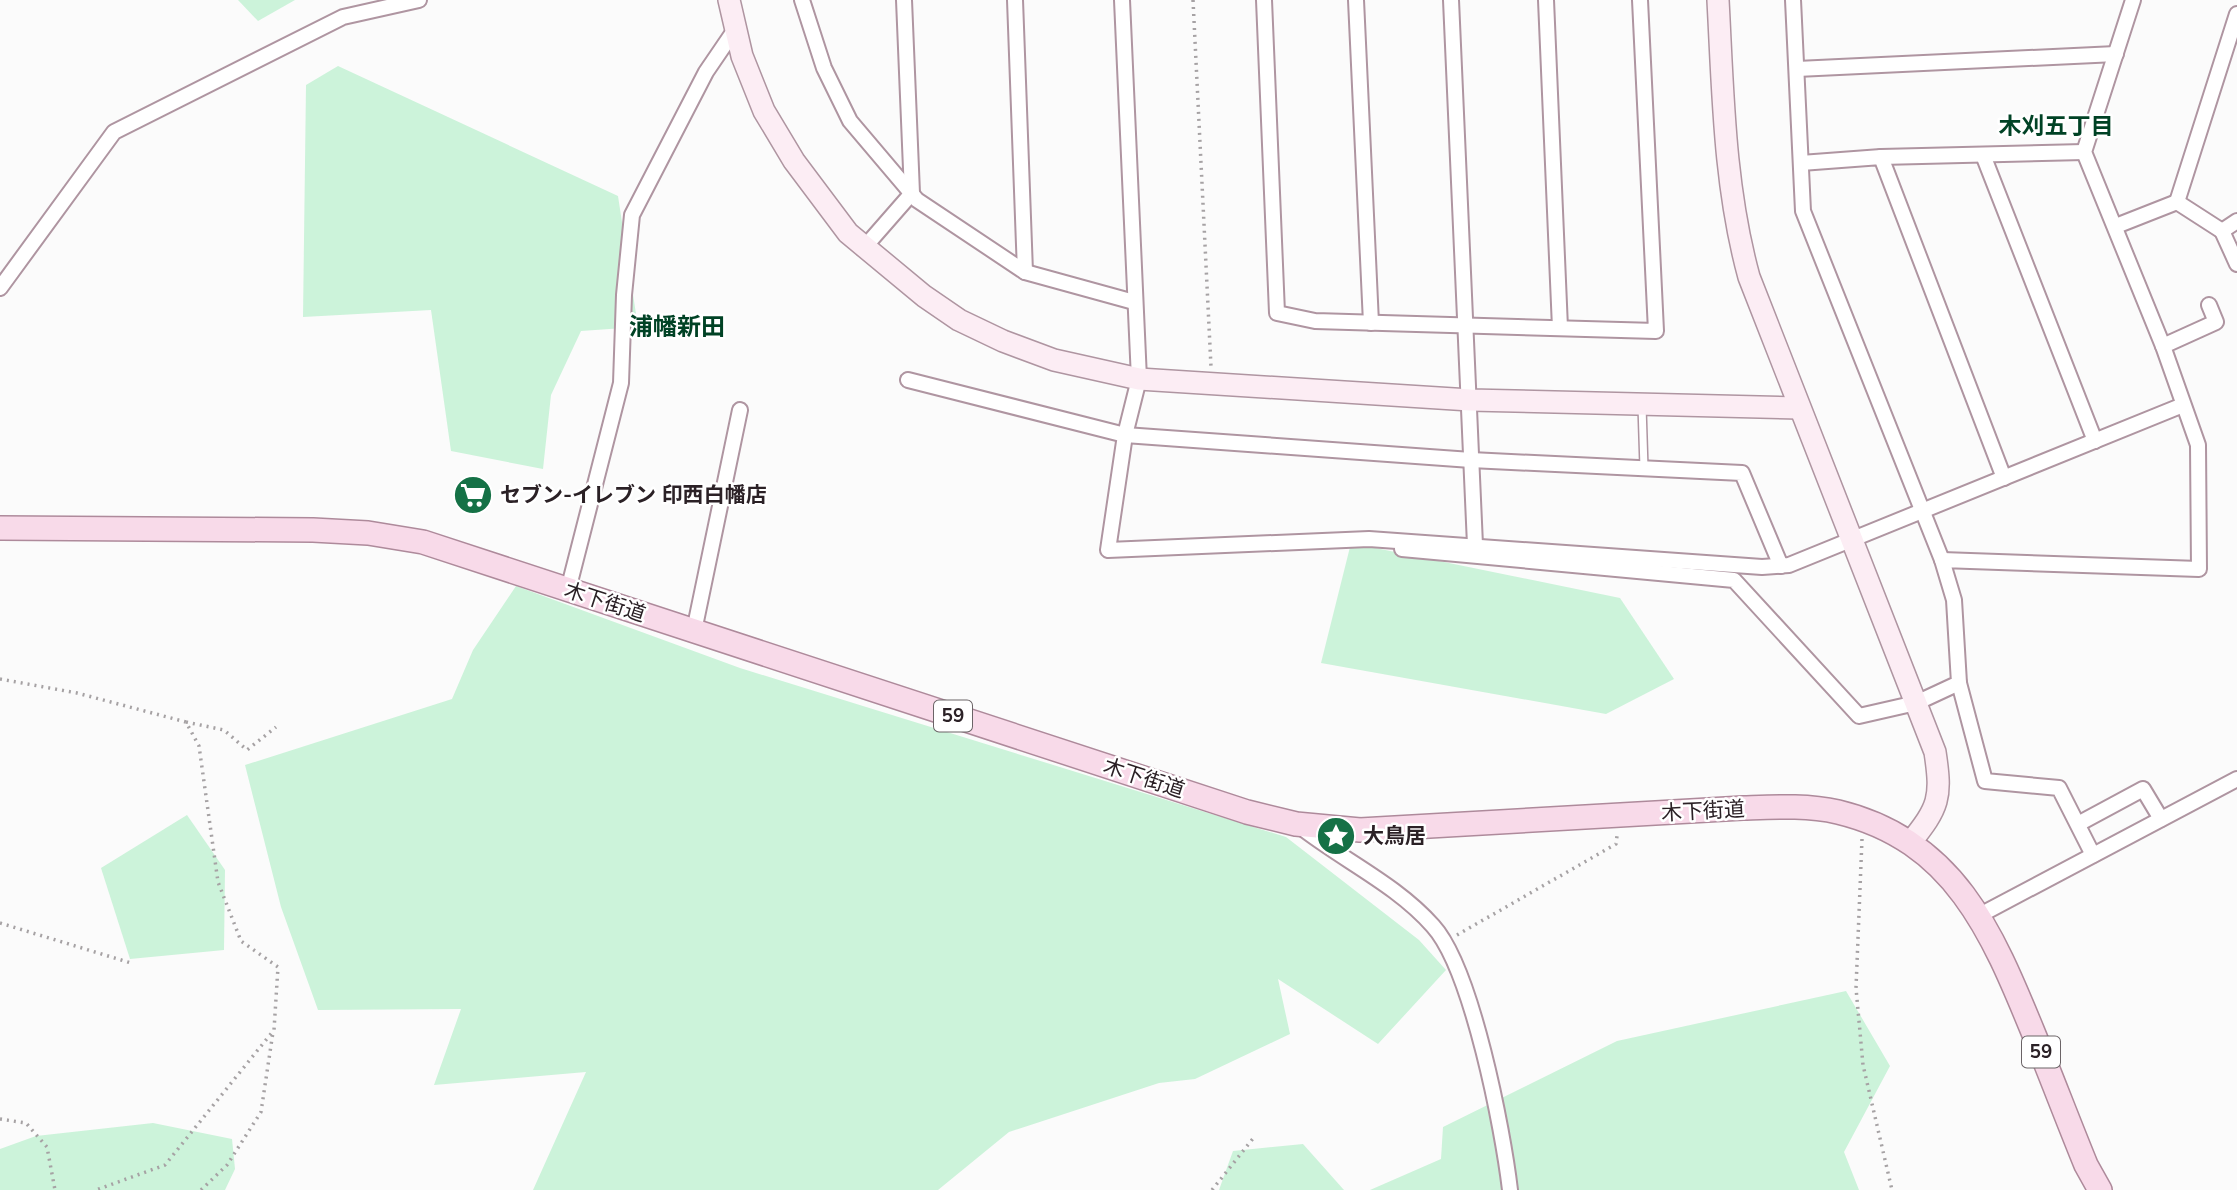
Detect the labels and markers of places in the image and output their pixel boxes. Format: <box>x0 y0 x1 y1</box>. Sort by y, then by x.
supermarket icon: セブン-イレブン 印西白幡店 <box>452 474 494 516</box>
place label: セブン-イレブン 印西白幡店 <box>500 481 767 509</box>
place icon: 大鳥居 <box>1315 815 1357 857</box>
place label: 大鳥居 <box>1363 822 1426 850</box>

